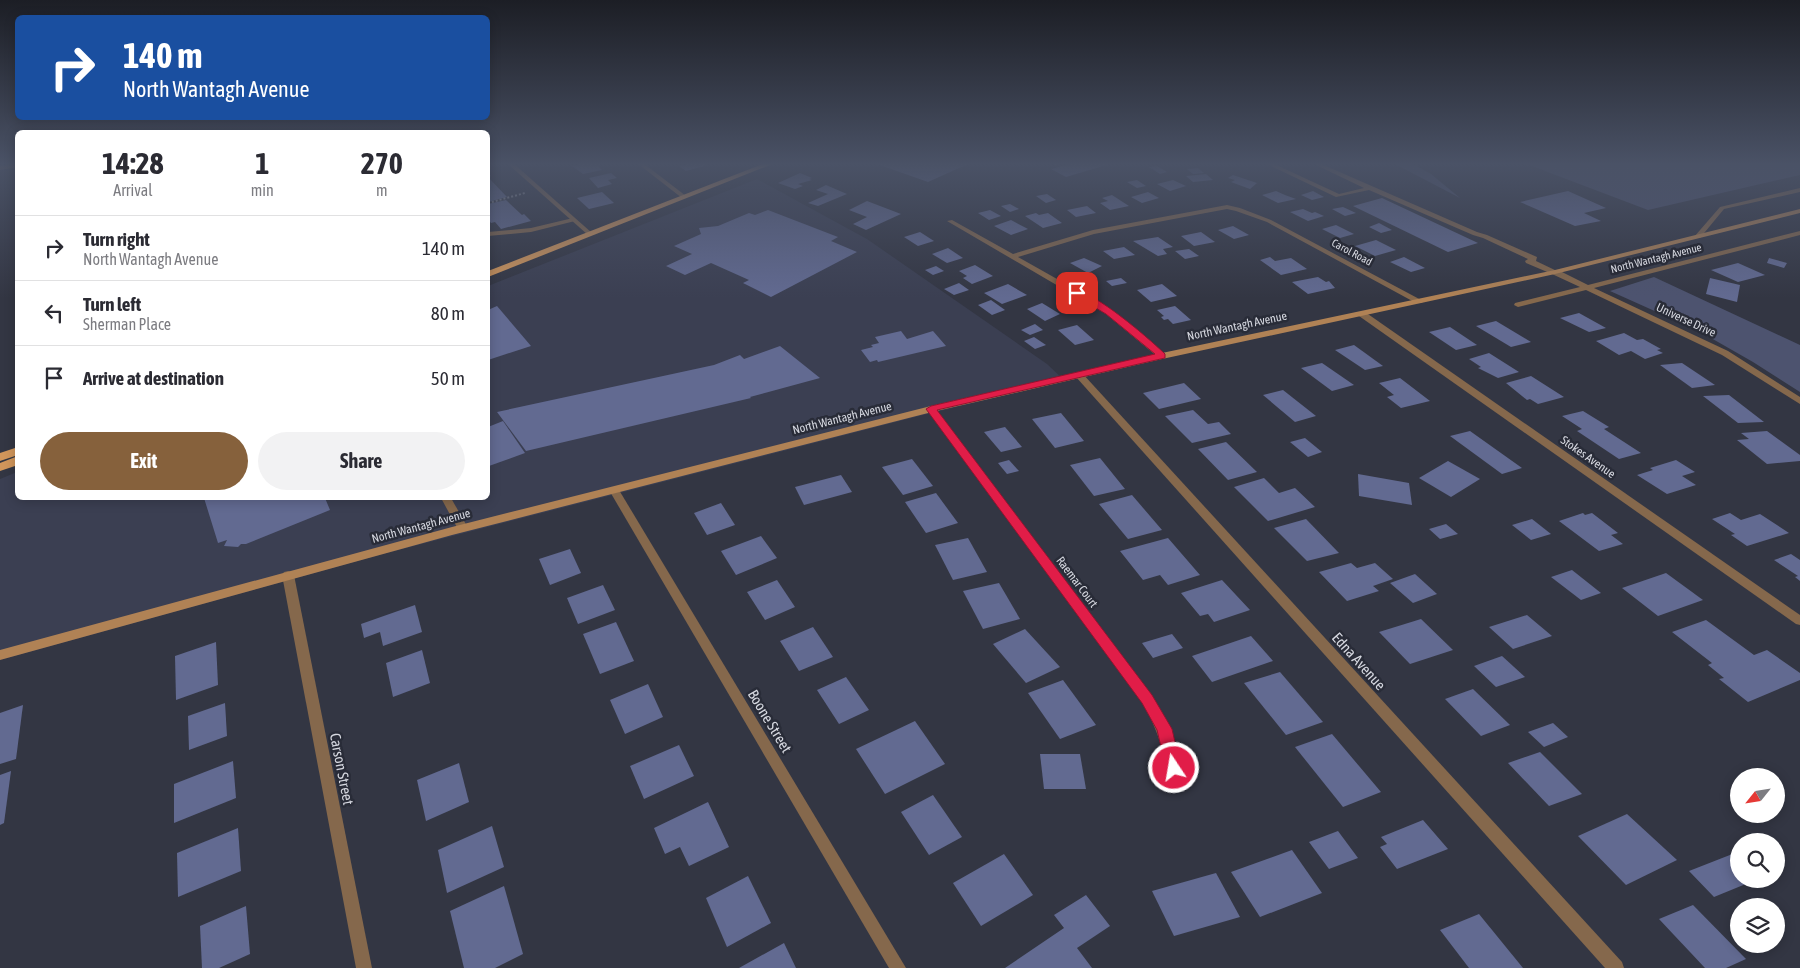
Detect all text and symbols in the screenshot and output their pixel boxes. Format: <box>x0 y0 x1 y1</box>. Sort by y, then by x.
icon: right <box>40 35 105 100</box>
text: 140 m <box>123 35 202 75</box>
text: North Wantagh Avenue <box>123 76 309 102</box>
text: 14:28 <box>102 146 164 180</box>
text: 1 <box>255 146 269 180</box>
text: 270 <box>361 146 403 180</box>
text: Arrival <box>113 181 152 199</box>
text: min <box>251 181 274 199</box>
text: m <box>376 181 388 199</box>
text: Turn right <box>83 228 150 250</box>
icon: right <box>40 234 68 262</box>
street label: Carol Road <box>1330 236 1374 268</box>
text: 140 m <box>422 237 465 259</box>
street label: North Wantagh Avenue <box>1609 241 1703 275</box>
text: North Wantagh Avenue <box>83 250 219 268</box>
pin <box>1056 272 1098 314</box>
icon: arrive <box>1063 279 1091 307</box>
text: Turn left <box>83 293 141 315</box>
icon: left <box>40 299 68 327</box>
street label: Universe Drive <box>1654 300 1718 340</box>
text: 80 m <box>431 302 465 324</box>
street label: North Wantagh Avenue <box>1186 309 1288 343</box>
text: Sherman Place <box>83 315 171 333</box>
icon: arrive <box>40 364 68 392</box>
text: Arrive at destination <box>83 367 224 389</box>
text: 50 m <box>431 367 465 389</box>
street label: North Wantagh Avenue <box>791 399 893 437</box>
button: Exit <box>40 432 248 490</box>
button: Share <box>258 432 465 490</box>
street label: Stokes Avenue <box>1558 433 1618 481</box>
street label: North Wantagh Avenue <box>370 506 472 546</box>
street label: Raemar Court <box>1053 554 1101 611</box>
street label: Edna Avenue <box>1329 629 1389 693</box>
street label: Boone Street <box>745 687 795 755</box>
street label: Carson Street <box>327 732 357 806</box>
position arrow <box>1147 741 1199 793</box>
north arrow <box>1730 768 1785 822</box>
map controls <box>1730 768 1785 953</box>
button: search <box>1730 833 1785 888</box>
button: layers <box>1730 898 1785 953</box>

